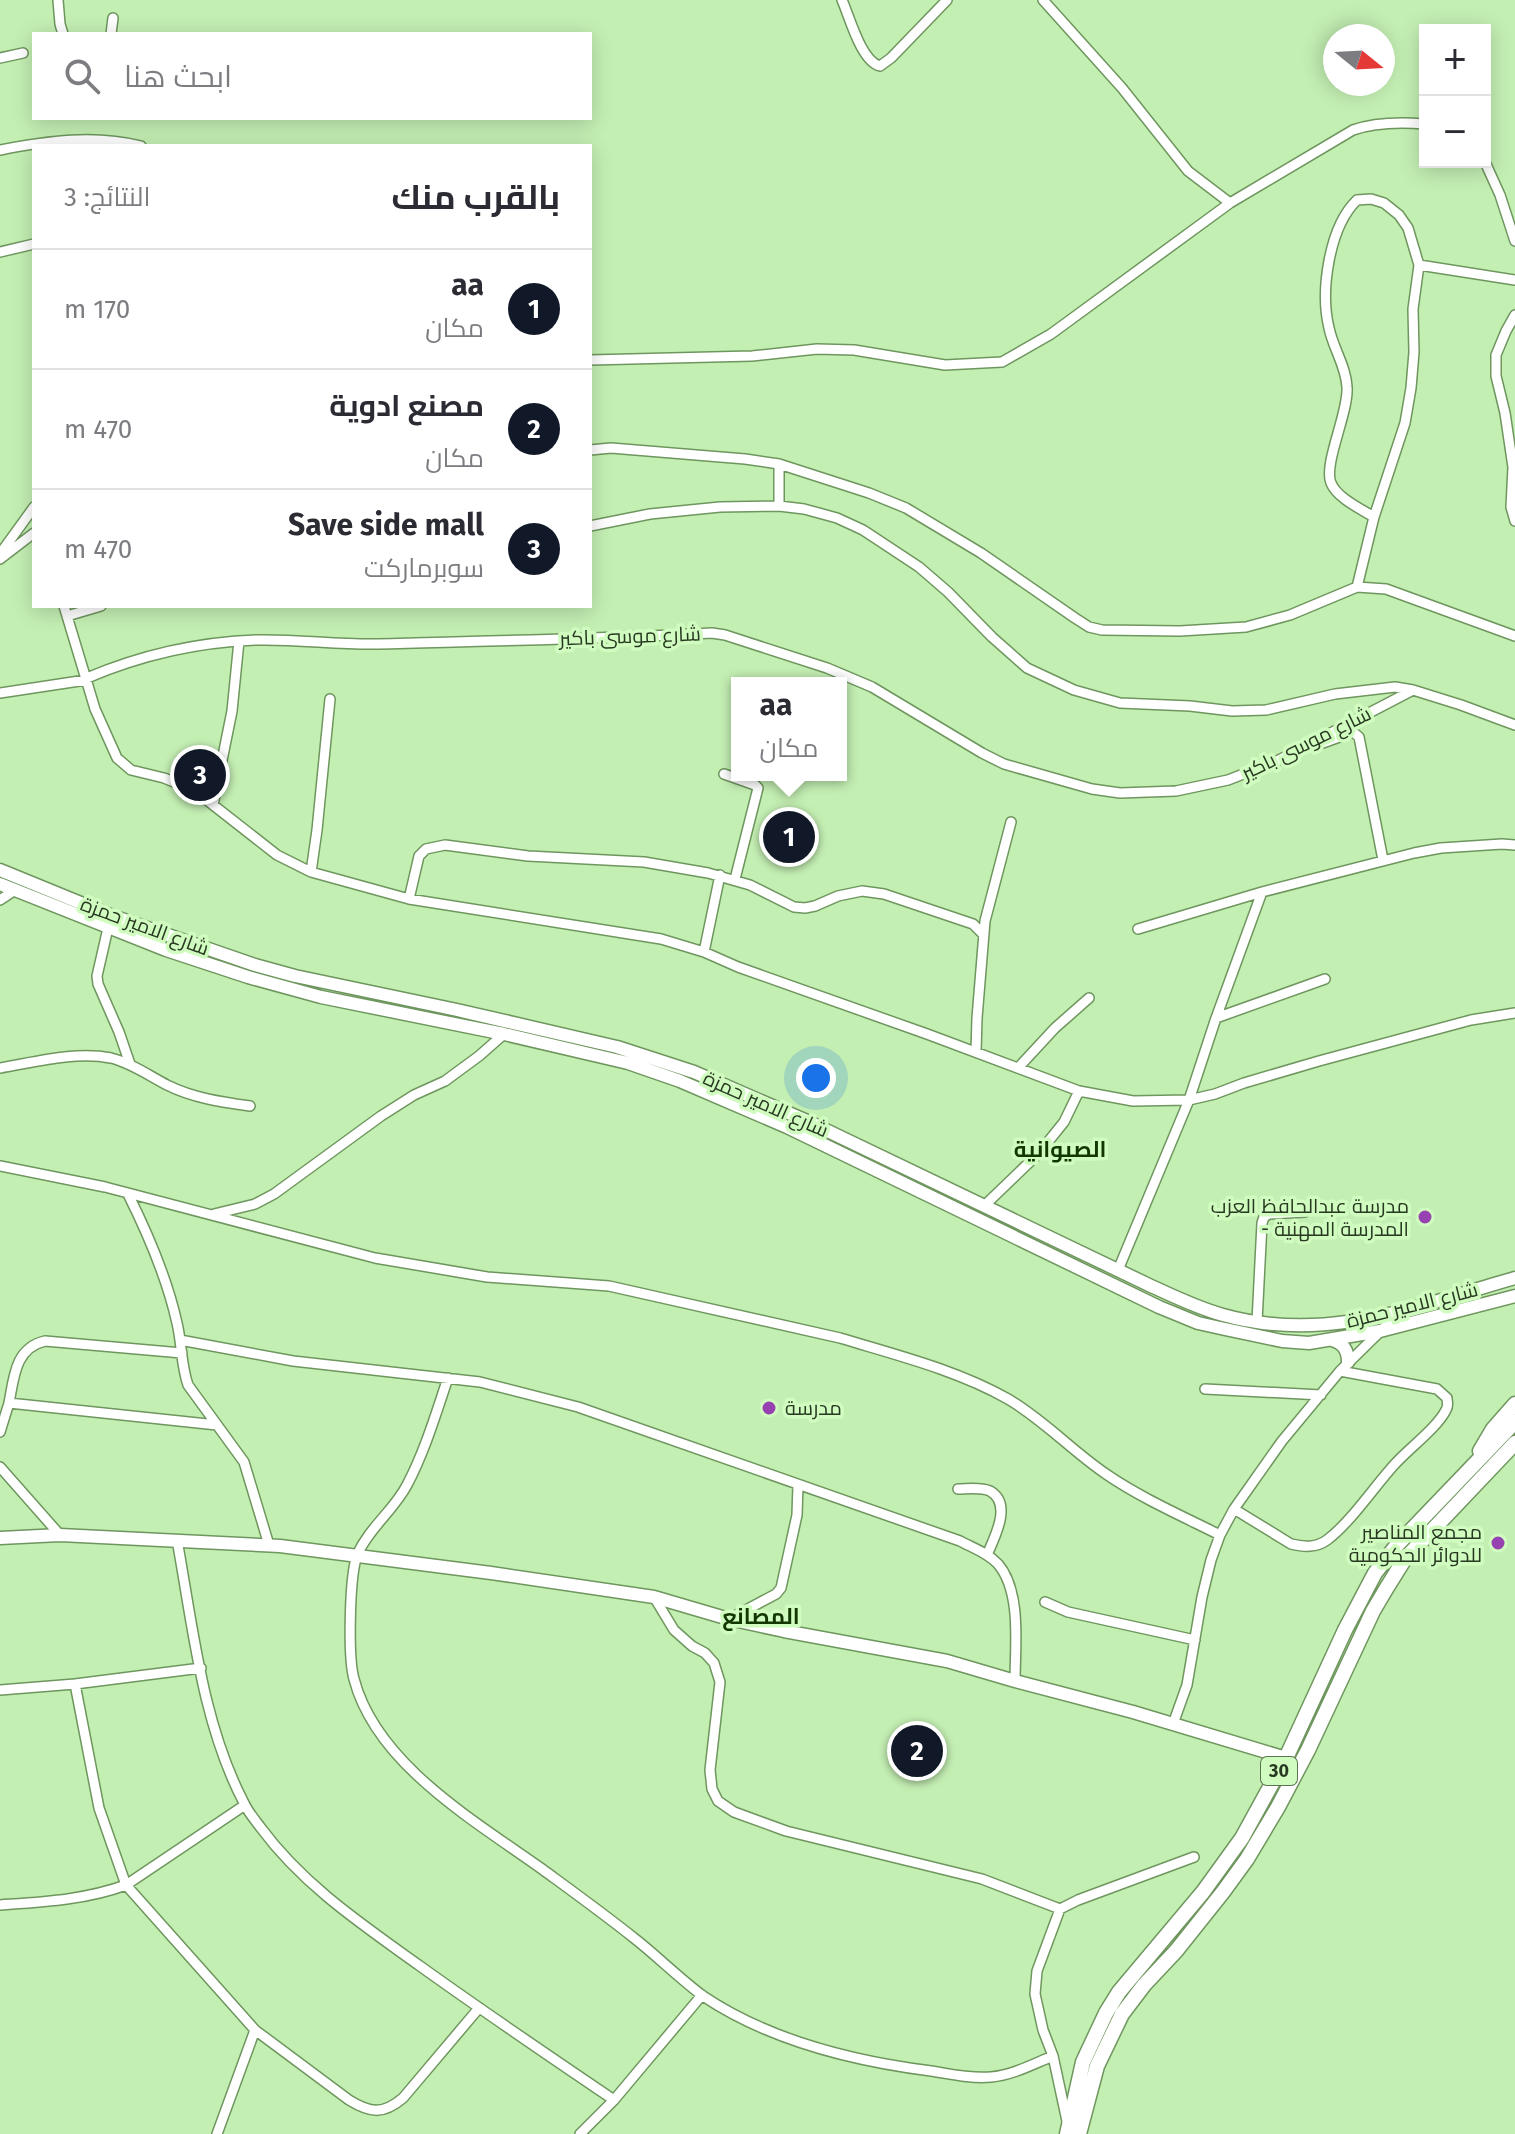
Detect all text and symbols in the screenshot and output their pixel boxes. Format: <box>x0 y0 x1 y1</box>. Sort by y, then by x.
north arrow <box>1323 24 1395 96</box>
map controls <box>1419 24 1491 168</box>
button: + <box>1419 24 1491 96</box>
search box <box>32 32 592 120</box>
icon: search <box>60 54 104 98</box>
text: ابحث هنا <box>124 59 232 95</box>
button: − <box>1419 96 1491 168</box>
text: بالقرب منك <box>392 177 560 218</box>
text: النتائج: 3 <box>64 182 151 213</box>
text: aa <box>451 267 484 303</box>
text: 170 m <box>64 294 130 325</box>
text: 1 <box>528 294 540 325</box>
text: مكان <box>425 313 484 344</box>
text: مصنع ادوية <box>329 388 484 424</box>
text: 470 m <box>64 414 132 445</box>
text: 2 <box>527 414 541 445</box>
text: مكان <box>425 443 484 474</box>
text: Save side mall <box>288 507 484 543</box>
text: 470 m <box>64 534 132 565</box>
text: 3 <box>527 534 541 565</box>
text: سوبرماركت <box>364 553 484 584</box>
street label: شارع موسى باكير <box>558 622 701 652</box>
popup <box>731 677 847 781</box>
text: aa <box>760 687 792 723</box>
street label: شارع موسى باكير <box>1236 701 1376 787</box>
text: مكان <box>760 733 818 764</box>
pin: 3 <box>174 745 226 805</box>
pin: 1 <box>763 807 815 867</box>
street label: شارع الامير حمزة <box>77 892 212 962</box>
your location <box>796 1058 836 1098</box>
street label: شارع الامير حمزة <box>699 1066 832 1144</box>
district label: الصيوانية <box>1014 1136 1106 1163</box>
place label: مدرسة عبدالحافظ العزب - المدرسة المهنية <box>1211 1194 1409 1242</box>
marker: مدرسة عبدالحافظ العزب - المدرسة المهنية <box>1416 1208 1434 1226</box>
street label: شارع الامير حمزة <box>1344 1277 1481 1335</box>
place label: مدرسة <box>785 1396 842 1420</box>
marker: مدرسة <box>760 1399 778 1417</box>
place label: مجمع المناصير للدوائر الحكومية <box>1349 1520 1482 1567</box>
marker: مجمع المناصير للدوائر الحكومية <box>1489 1534 1507 1552</box>
district label: المصانع <box>722 1603 800 1631</box>
pin: 2 <box>891 1721 943 1781</box>
road number: 30 <box>1261 1757 1297 1785</box>

